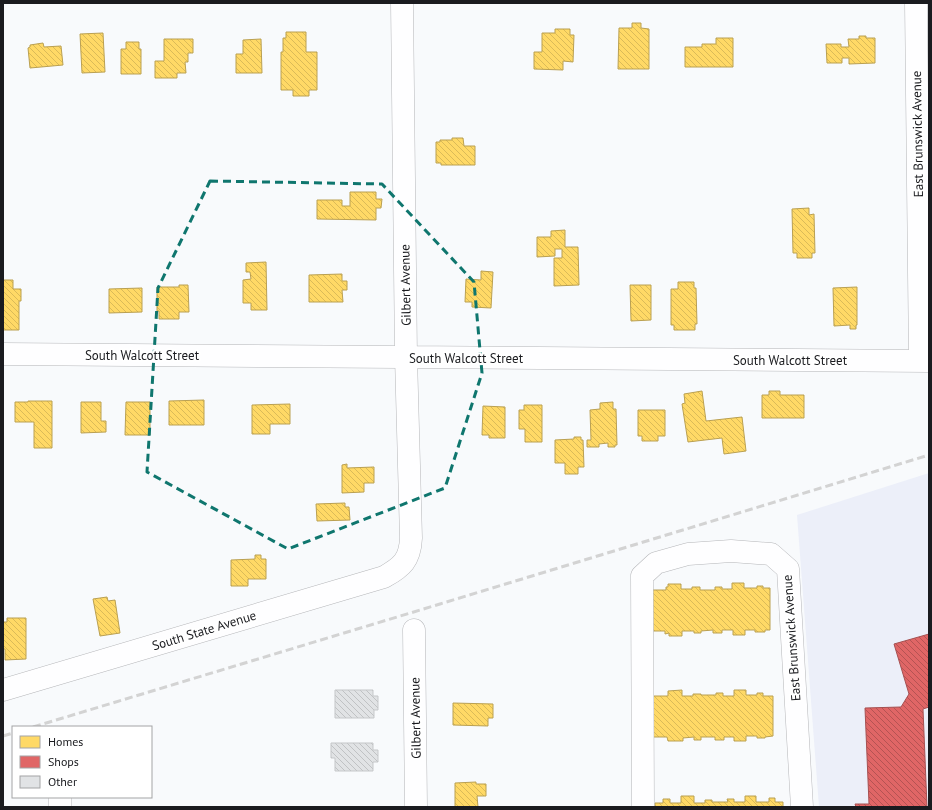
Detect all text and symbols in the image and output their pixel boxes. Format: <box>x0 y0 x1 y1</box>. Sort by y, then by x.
street label: East Brunswick Avenue <box>908 70 927 198</box>
street label: Gilbert Avenue <box>396 244 415 326</box>
street label: South Walcott Street <box>85 347 200 364</box>
street label: South Walcott Street <box>409 350 524 367</box>
street label: South Walcott Street <box>733 352 848 369</box>
street label: East Brunswick Avenue <box>779 574 804 702</box>
street label: South State Avenue <box>150 607 258 654</box>
street label: Gilbert Avenue <box>406 677 425 759</box>
legend <box>12 726 152 798</box>
text: Homes <box>48 734 83 749</box>
text: Shops <box>48 754 79 769</box>
text: Other <box>48 774 77 789</box>

